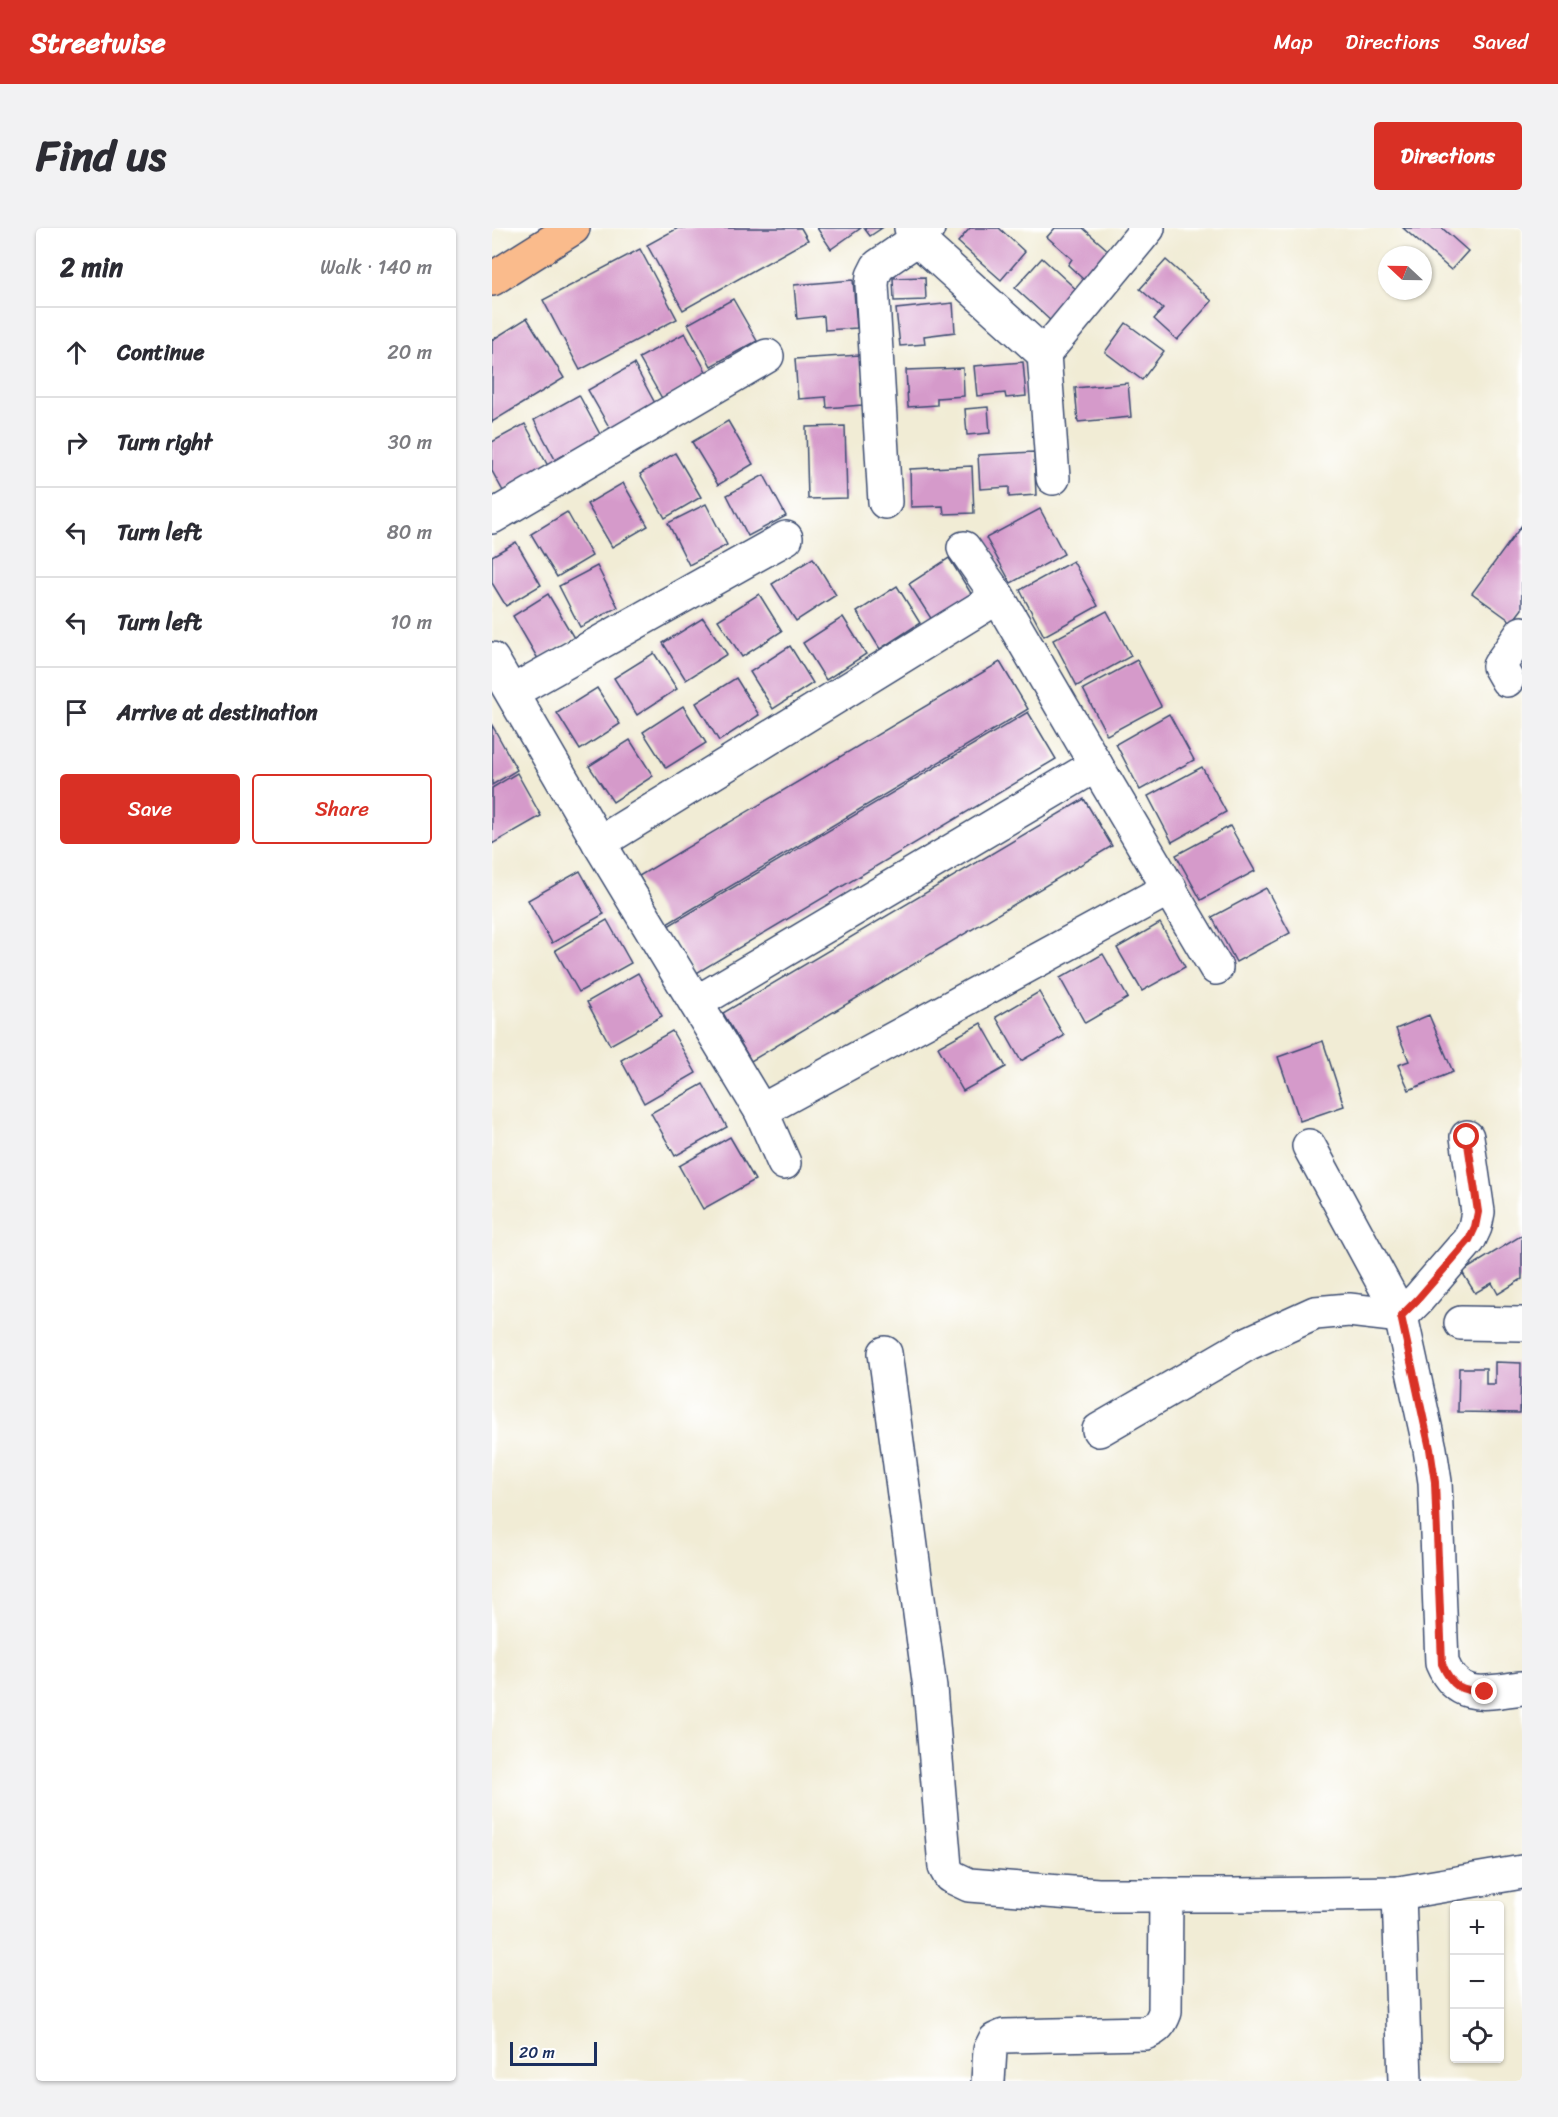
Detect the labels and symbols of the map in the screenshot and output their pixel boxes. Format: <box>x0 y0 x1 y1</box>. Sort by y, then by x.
north arrow <box>1378 246 1432 300</box>
route start <box>1453 1123 1479 1149</box>
route end <box>1471 1678 1497 1704</box>
scale bar <box>510 2039 597 2066</box>

